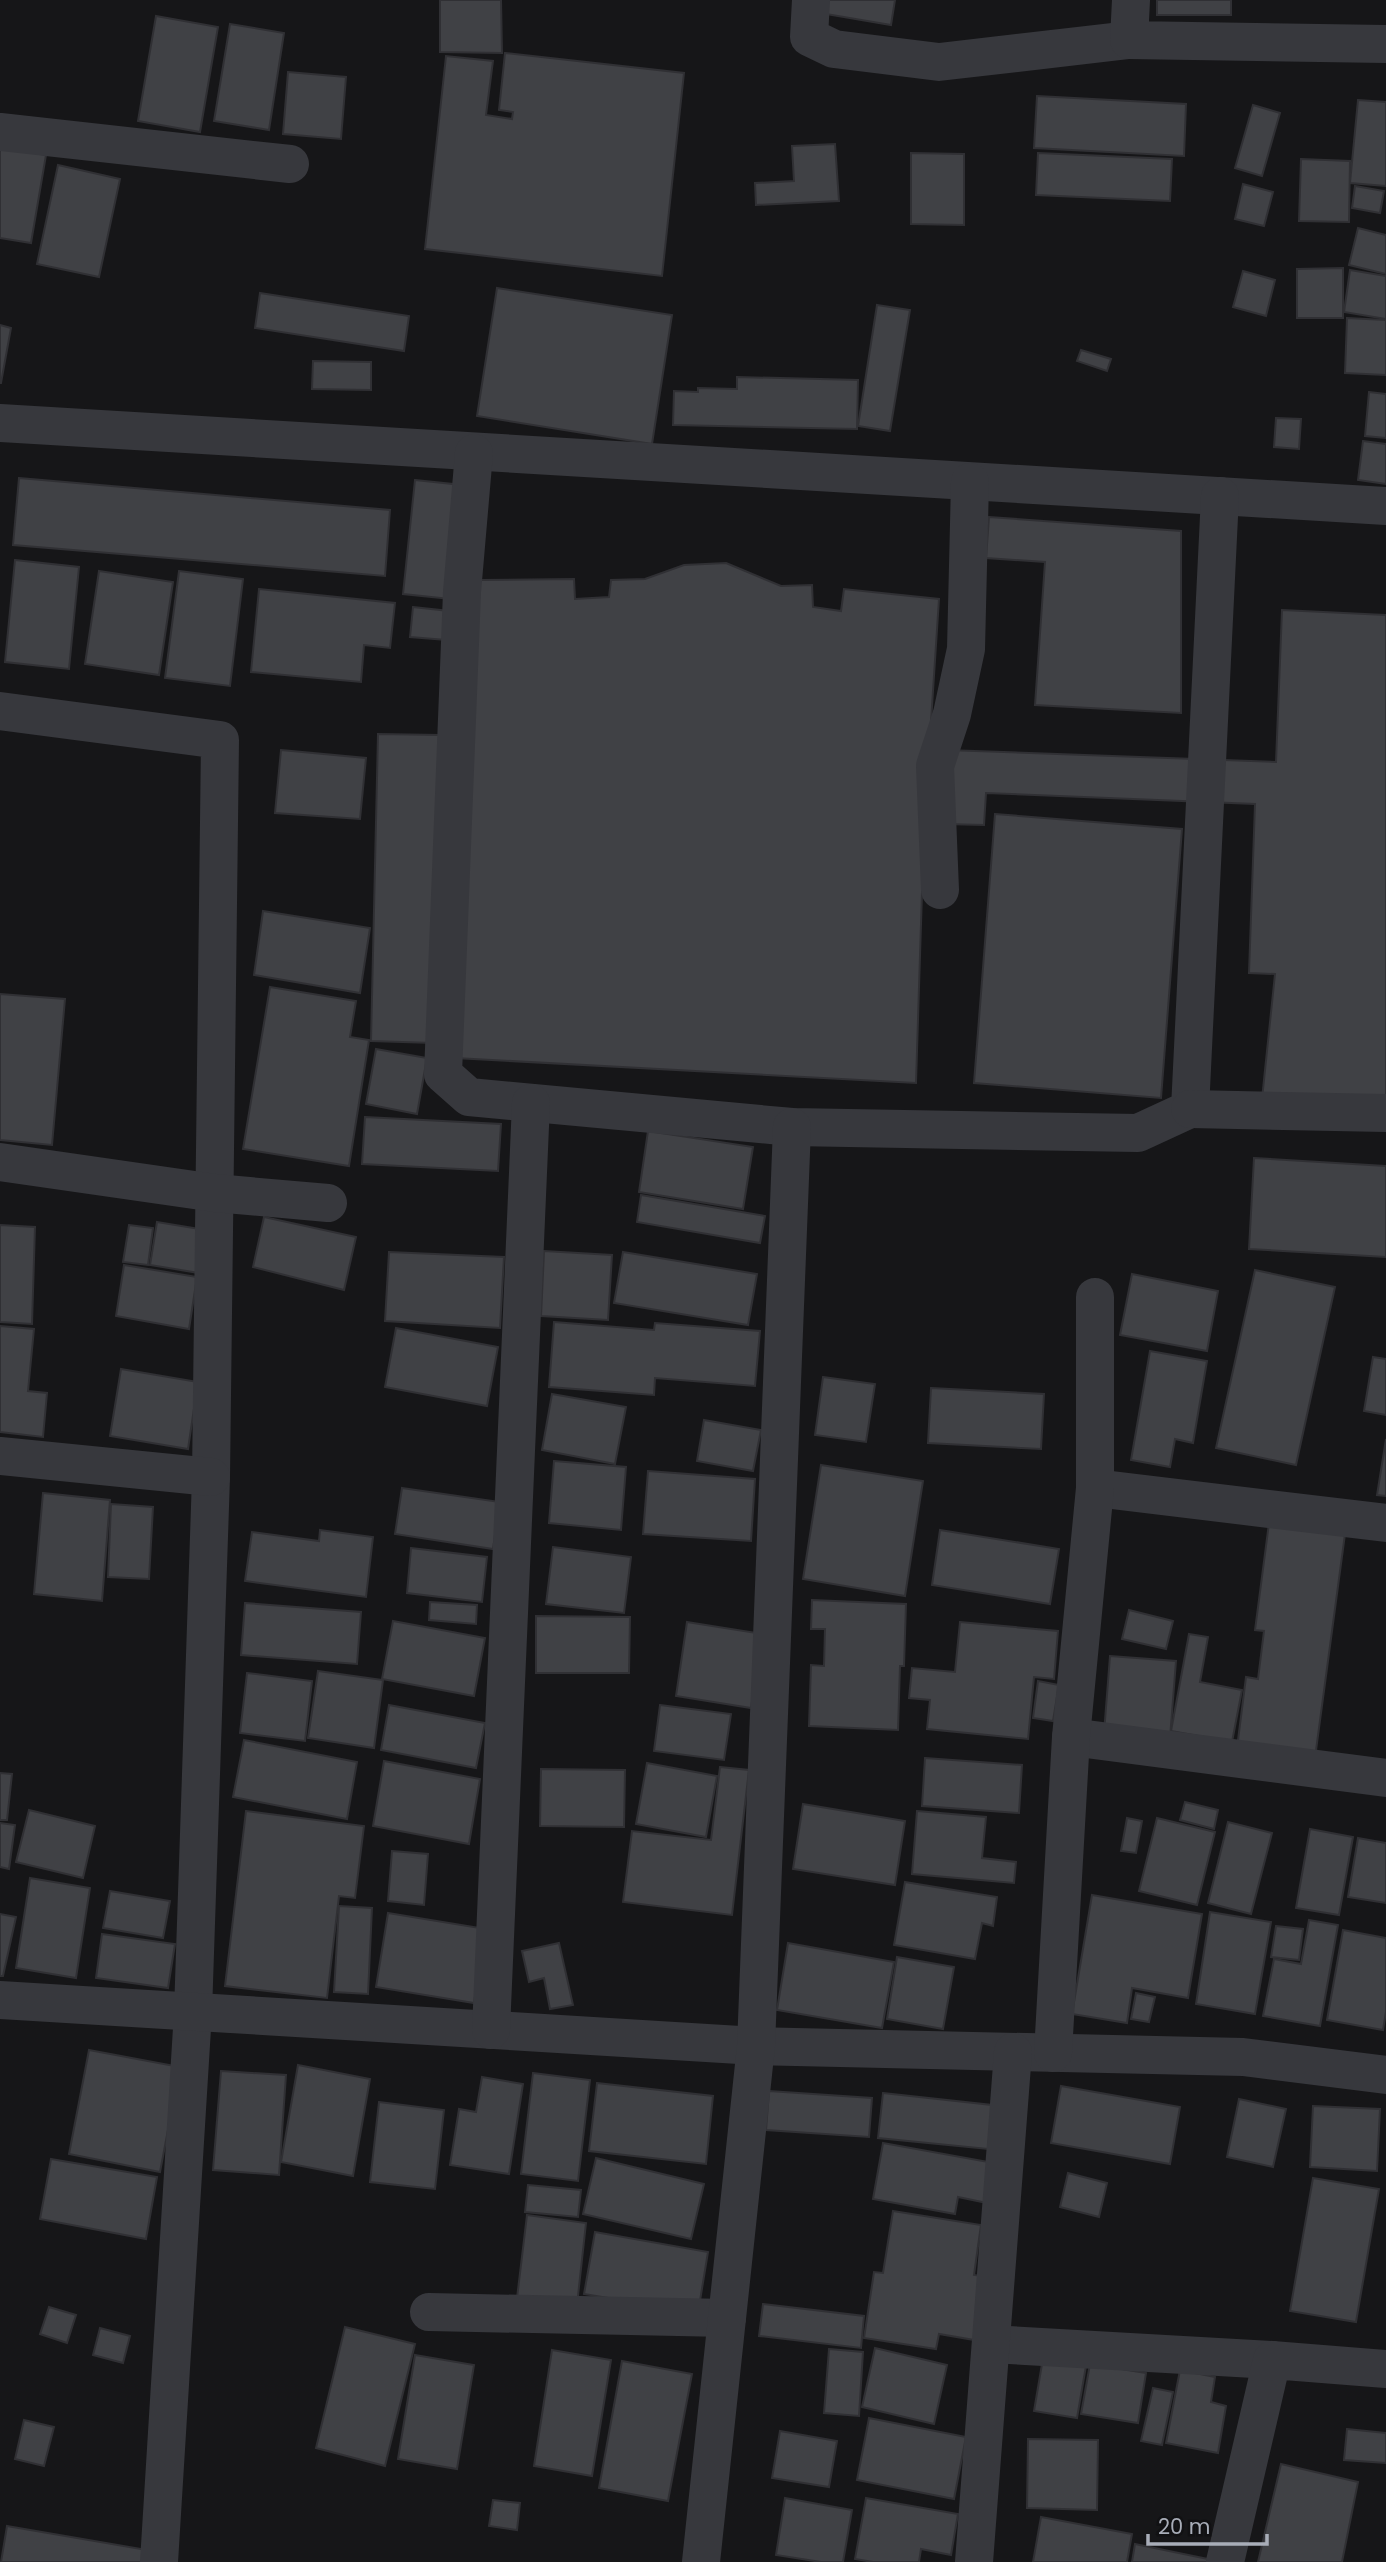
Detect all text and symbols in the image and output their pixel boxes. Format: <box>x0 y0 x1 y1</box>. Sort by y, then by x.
scale bar <box>1148 2502 1267 2546</box>
text: 20 m <box>1158 2512 1211 2541</box>

